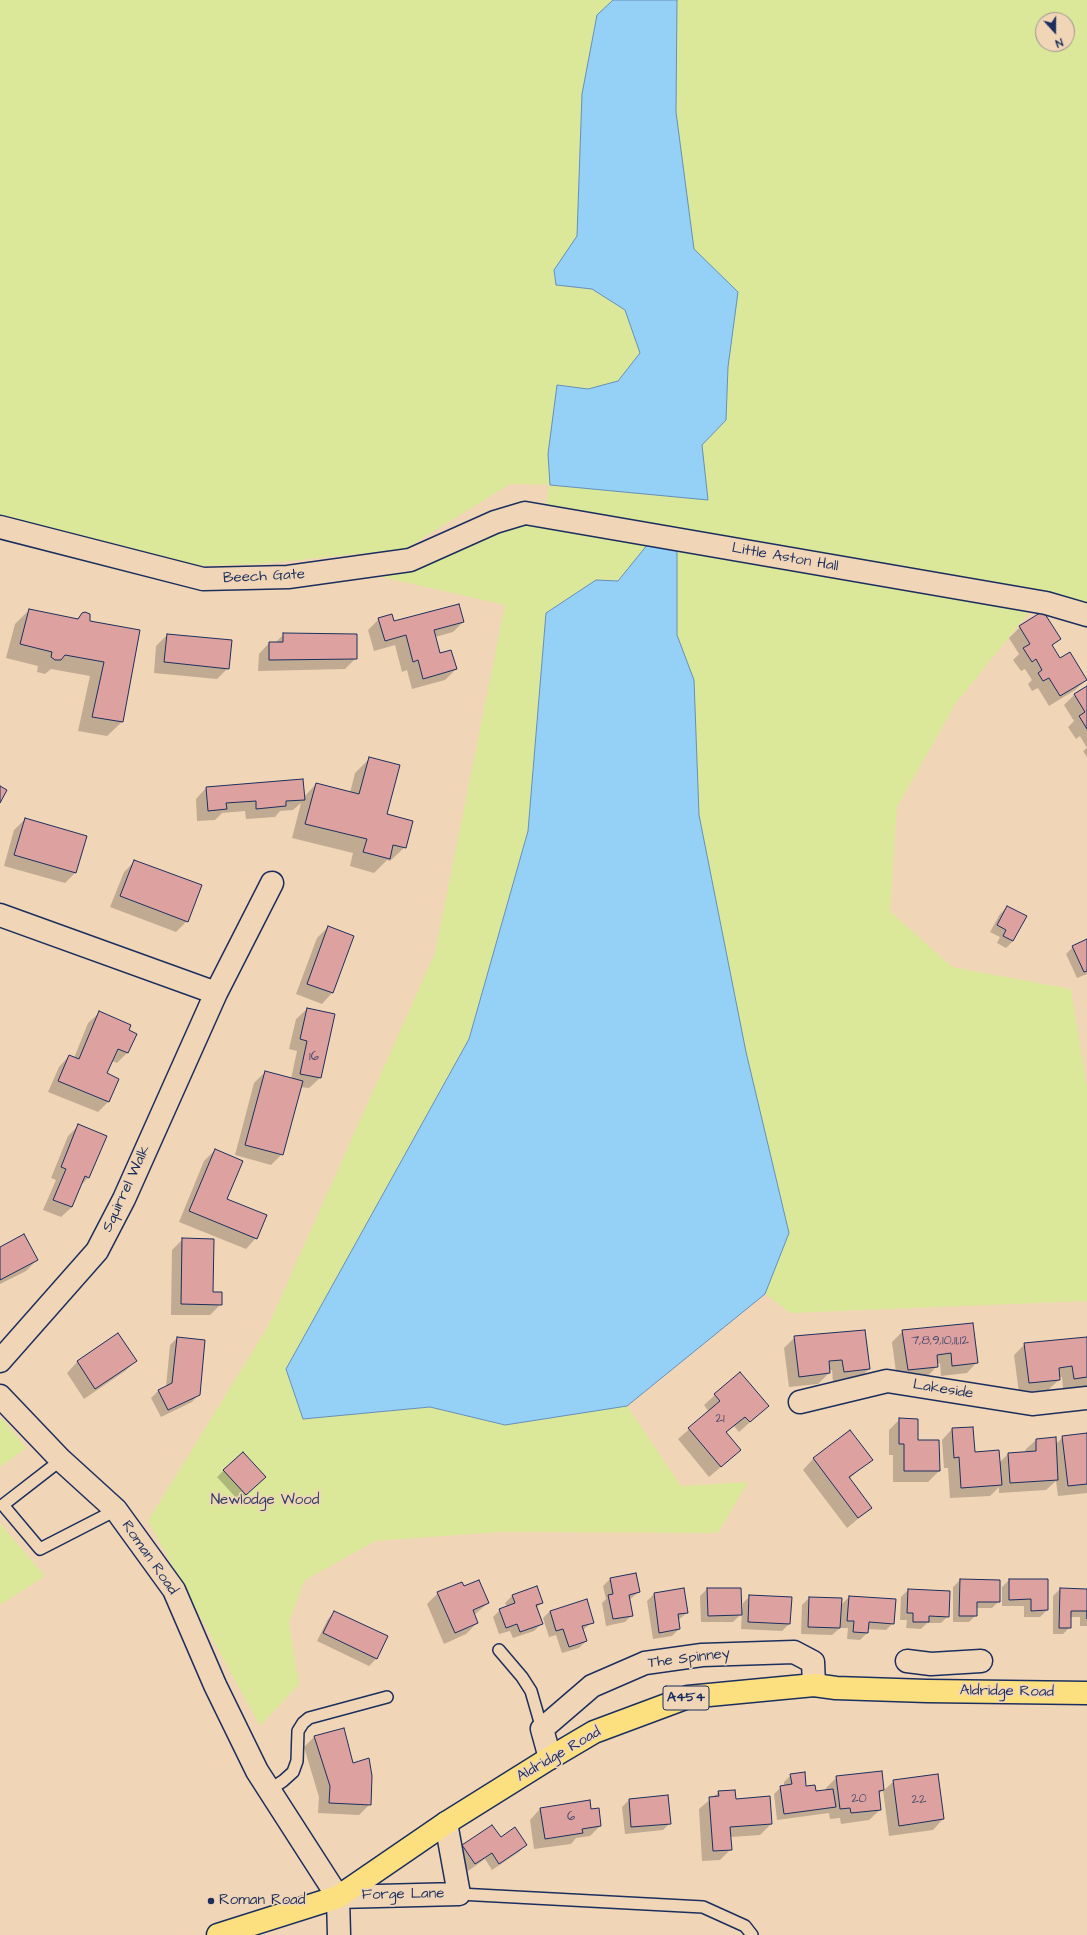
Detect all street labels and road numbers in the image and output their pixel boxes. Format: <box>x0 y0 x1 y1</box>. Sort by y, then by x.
street label: Little Aston Hall <box>730 540 840 576</box>
street label: Beech Gate <box>223 566 305 588</box>
street label: Squirrel Walk <box>99 1143 155 1235</box>
street label: Lakeside <box>911 1376 975 1404</box>
street label: Roman Road <box>117 1517 181 1599</box>
street label: The Spinney <box>647 1645 731 1673</box>
street label: Aldridge Road <box>960 1682 1054 1702</box>
road number: A454 <box>663 1686 709 1710</box>
street label: Aldridge Road <box>514 1724 604 1786</box>
street label: Forge Lane <box>362 1885 444 1905</box>

